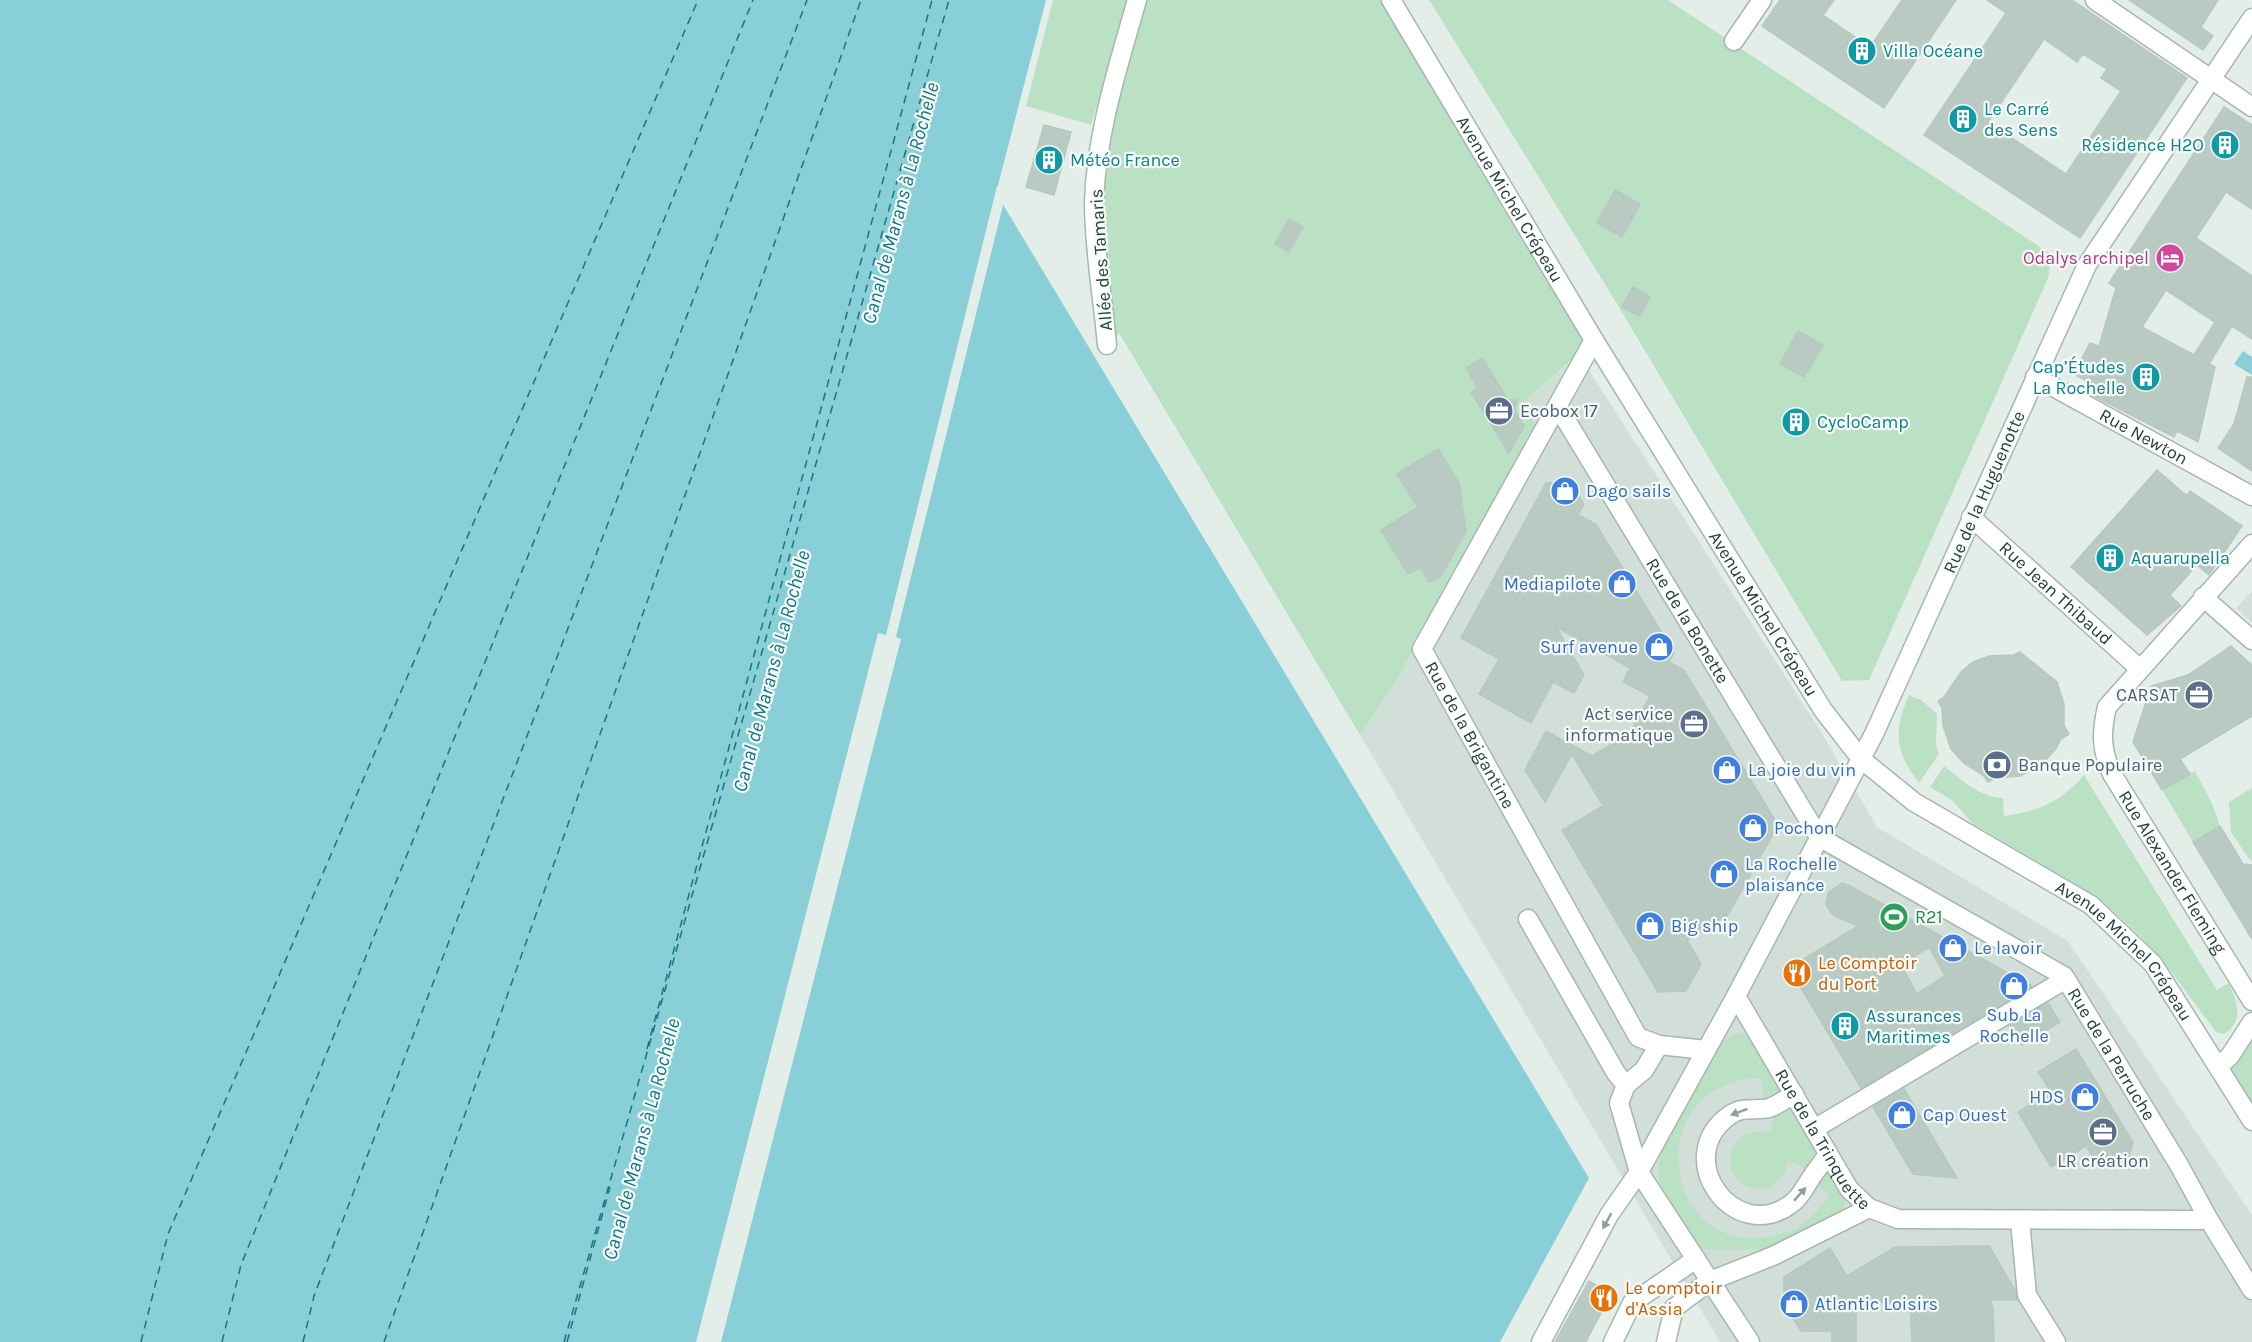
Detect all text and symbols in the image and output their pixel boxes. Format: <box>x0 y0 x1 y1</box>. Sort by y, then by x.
building icon: Villa Océane <box>1846 35 1878 67</box>
place label: Villa Océane <box>1883 40 1983 62</box>
water label: Canal de Marans à La Rochelle <box>857 80 944 326</box>
place label: Le Carré des Sens <box>1984 98 2058 141</box>
building icon: Le Carré des Sens <box>1947 103 1979 135</box>
street label: Avenue Michel Crépeau <box>1452 112 1568 287</box>
building icon: Résidence H2O <box>2209 129 2241 161</box>
place label: Résidence H2O <box>2081 134 2204 156</box>
building icon: Météo France <box>1033 144 1065 176</box>
place label: Météo France <box>1070 149 1180 171</box>
street label: Allée des Tamaris <box>1085 188 1117 332</box>
hotel icon: Odalys archipel <box>2154 242 2186 274</box>
place label: Odalys archipel <box>2023 247 2149 269</box>
place label: Cap’Études La Rochelle <box>2033 355 2125 399</box>
building icon: Cap’Études La Rochelle <box>2130 361 2162 393</box>
office icon: Ecobox 17 <box>1483 395 1515 427</box>
place label: Ecobox 17 <box>1520 400 1598 422</box>
street label: Rue Newton <box>2096 404 2192 470</box>
building icon: CycloCamp <box>1780 406 1812 438</box>
street label: Rue de la Huguenotte <box>1938 407 2030 577</box>
place label: CycloCamp <box>1817 411 1909 433</box>
shop icon: Dago sails <box>1549 475 1581 507</box>
place label: Dago sails <box>1586 480 1671 502</box>
street label: Avenue Michel Crépeau <box>1704 527 1823 701</box>
street label: Rue Jean Thibaud <box>1995 537 2117 650</box>
building icon: Aquarupella <box>2094 542 2126 574</box>
place label: Aquarupella <box>2131 547 2230 569</box>
water label: Canal de Marans à La Rochelle <box>728 548 815 794</box>
street label: Rue de la Bonette <box>1641 554 1734 687</box>
shop icon: Mediapilote <box>1606 568 1638 600</box>
place label: Mediapilote <box>1504 573 1601 595</box>
shop icon: Surf avenue <box>1643 631 1675 663</box>
place label: Surf avenue <box>1540 636 1638 658</box>
street label: Rue de la Brigantine <box>1420 657 1520 812</box>
office icon: CARSAT <box>2183 679 2215 711</box>
place label: CARSAT <box>2116 684 2178 706</box>
place label: Act service informatique <box>1565 703 1673 746</box>
office icon: Act service informatique <box>1678 708 1710 740</box>
bank icon: Banque Populaire <box>1981 749 2013 781</box>
shop icon: La joie du vin <box>1711 754 1743 786</box>
place label: Banque Populaire <box>2018 754 2162 776</box>
place label: La joie du vin <box>1748 759 1856 781</box>
street label: Rue Alexander Fleming <box>2114 786 2231 958</box>
shop icon: Pochon <box>1737 812 1769 844</box>
place label: Pochon <box>1774 817 1835 839</box>
place label: La Rochelle plaisance <box>1745 853 1837 896</box>
shop icon: La Rochelle plaisance <box>1708 858 1740 890</box>
street label: Avenue Michel Crépeau <box>2051 876 2197 1025</box>
sports icon: R21 <box>1878 901 1910 933</box>
place label: R21 <box>1915 906 1942 928</box>
shop icon: Big ship <box>1634 910 1666 942</box>
place label: Big ship <box>1671 915 1738 937</box>
shop icon: Le lavoir <box>1937 932 1969 964</box>
place label: Le lavoir <box>1974 937 2042 959</box>
place label: Le Comptoir du Port <box>1818 952 1917 995</box>
restaurant icon: Le Comptoir du Port <box>1781 957 1813 989</box>
shop icon: Sub La Rochelle <box>1998 970 2030 1002</box>
street label: Rue de la Perruche <box>2063 984 2160 1124</box>
place label: Sub La Rochelle <box>1979 1004 2049 1047</box>
place label: Assurances Maritimes <box>1866 1005 1961 1048</box>
building icon: Assurances Maritimes <box>1829 1010 1861 1042</box>
water label: Canal de Marans à La Rochelle <box>598 1016 685 1262</box>
street label: Rue de la Trinquette <box>1770 1065 1875 1215</box>
shop icon: HDS <box>2069 1081 2101 1113</box>
place label: HDS <box>2029 1086 2064 1108</box>
shop icon: Cap Ouest <box>1886 1099 1918 1131</box>
place label: Cap Ouest <box>1923 1104 2007 1126</box>
one-way arrow <box>1730 1107 1748 1117</box>
office icon: LR création <box>2087 1116 2119 1148</box>
place label: LR création <box>2057 1150 2149 1172</box>
one-way arrow <box>1793 1187 1807 1202</box>
one-way arrow <box>1602 1212 1612 1229</box>
place label: Le comptoir d'Assia <box>1625 1277 1722 1320</box>
restaurant icon: Le comptoir d'Assia <box>1588 1282 1620 1314</box>
shop icon: Atlantic Loisirs <box>1778 1288 1810 1320</box>
place label: Atlantic Loisirs <box>1815 1293 1938 1315</box>

